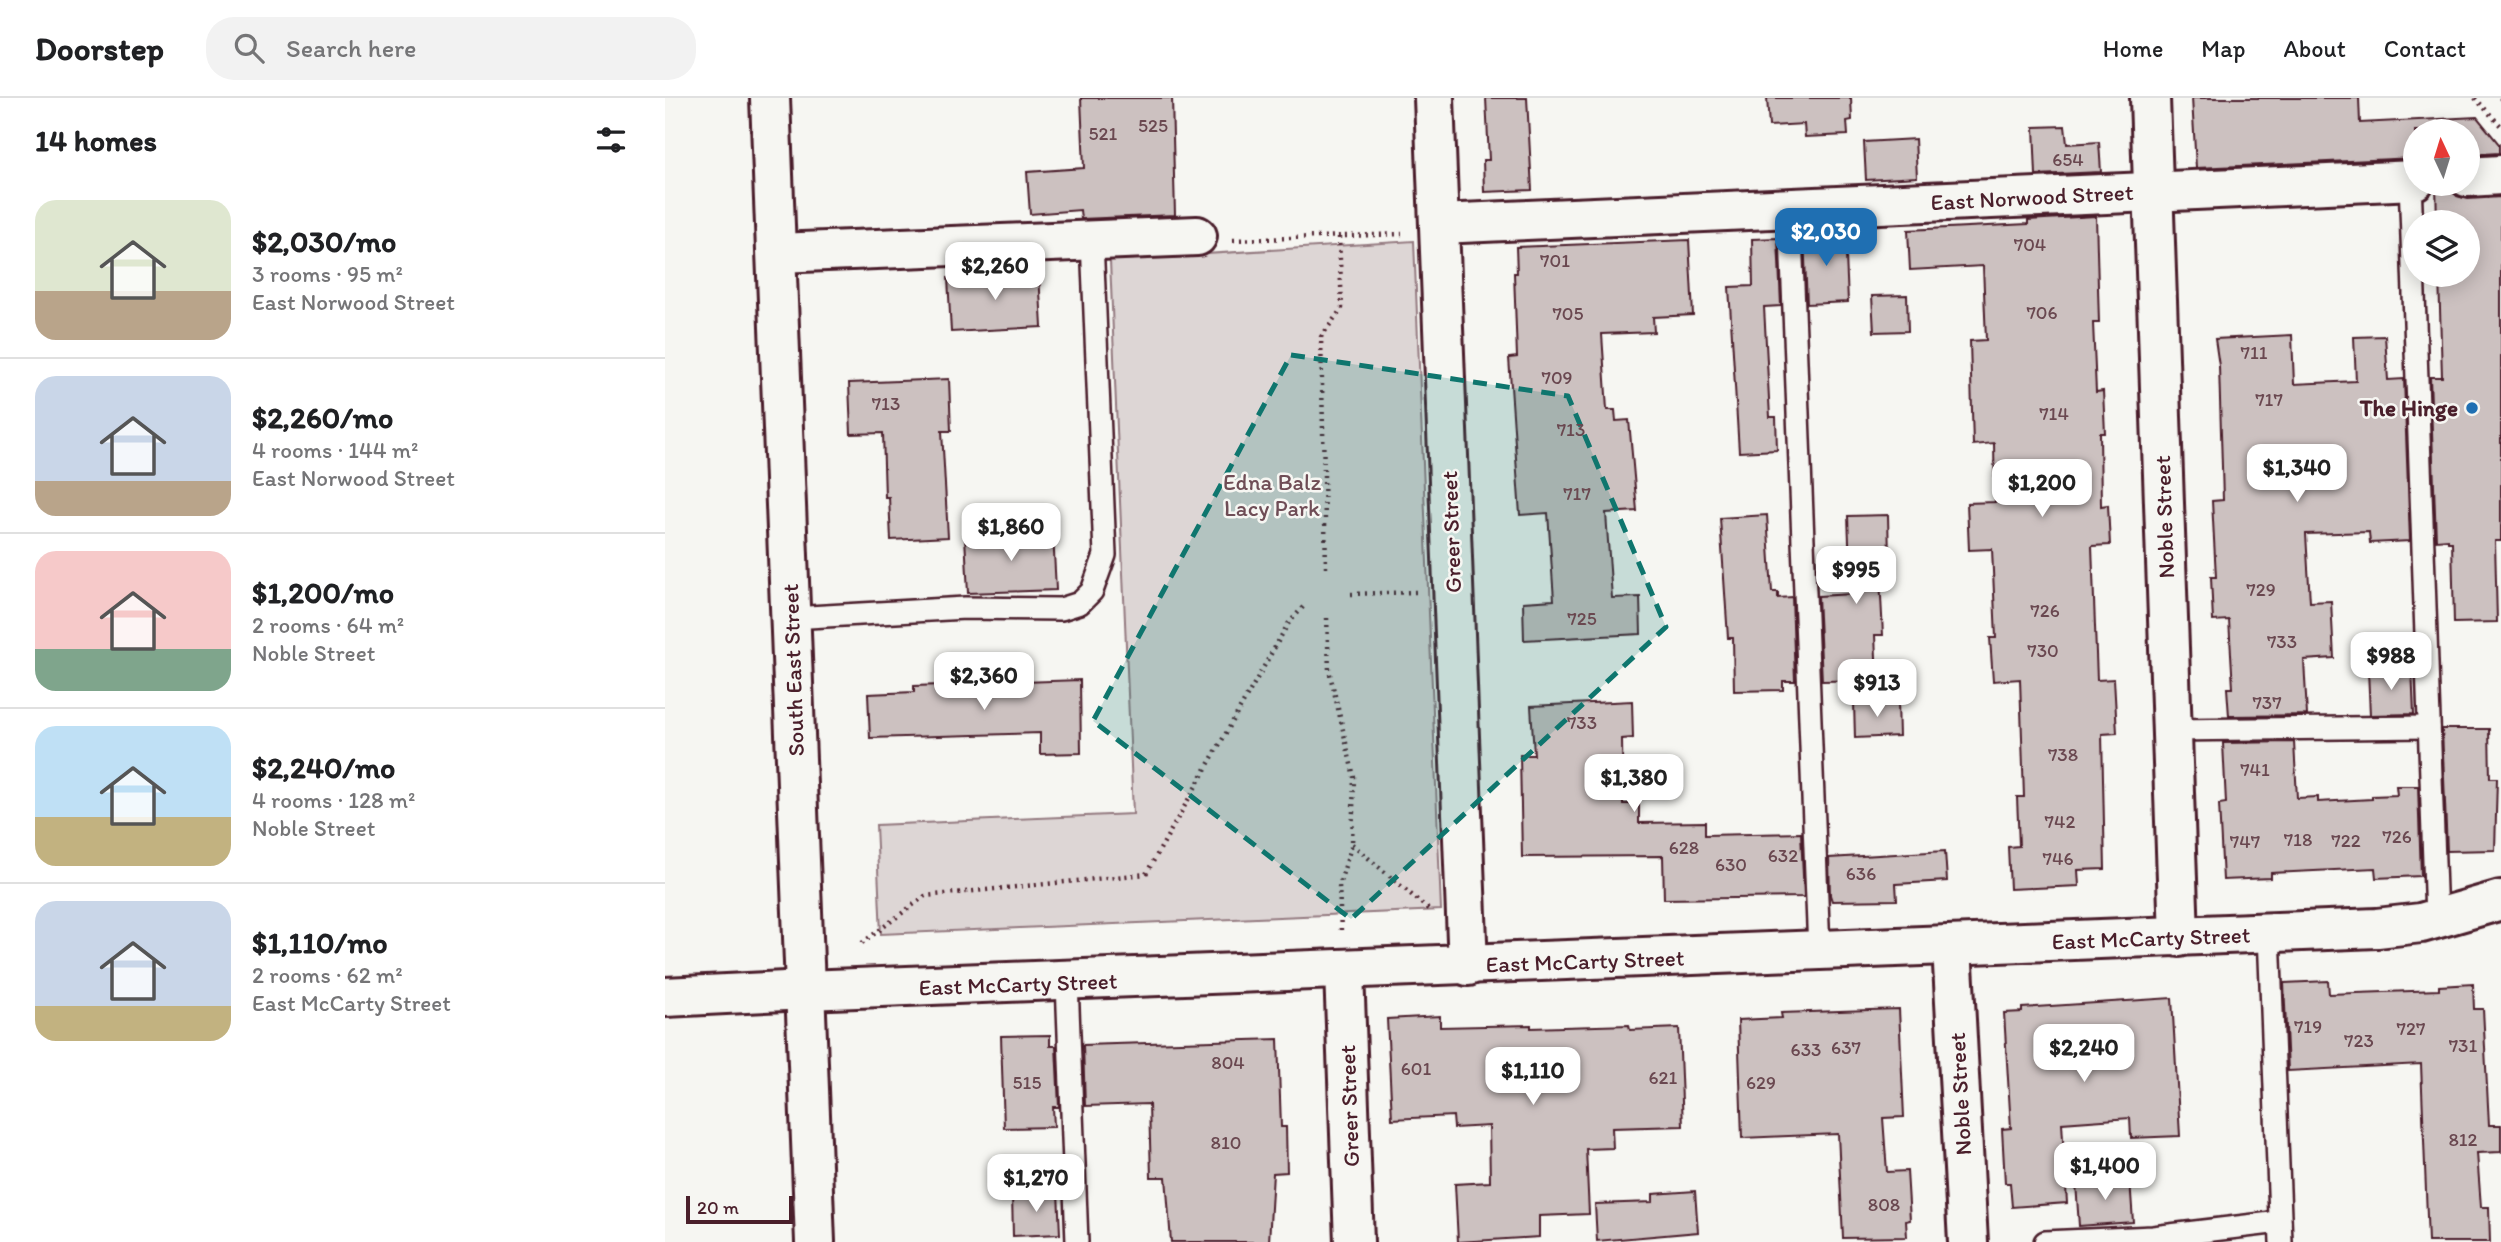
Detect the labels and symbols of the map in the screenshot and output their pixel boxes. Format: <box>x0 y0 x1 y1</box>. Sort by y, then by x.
house number: 525 <box>1138 114 1168 137</box>
north arrow <box>2403 119 2480 196</box>
house number: 521 <box>1089 122 1118 145</box>
house number: 654 <box>2052 148 2084 171</box>
street label: East Norwood Street <box>1930 178 2134 216</box>
pin: $2,030 <box>1769 208 1883 268</box>
house number: 704 <box>2014 233 2046 256</box>
pin: $2,260 <box>938 242 1052 302</box>
house number: 701 <box>1540 249 1570 272</box>
house number: 706 <box>2026 301 2058 324</box>
house number: 705 <box>1552 302 1584 325</box>
house number: 711 <box>2240 341 2268 364</box>
house number: 709 <box>1541 366 1573 389</box>
house number: 717 <box>2255 388 2283 411</box>
house number: 713 <box>872 392 900 415</box>
place label: The Hinge <box>2359 394 2458 422</box>
marker: The Hinge <box>2464 400 2480 416</box>
house number: 714 <box>2039 402 2069 425</box>
house number: 713 <box>1557 418 1585 441</box>
pin: $1,340 <box>2240 444 2354 504</box>
street label: Noble Street <box>2148 455 2180 579</box>
pin: $1,200 <box>1985 460 2099 519</box>
park label: Edna Balz Lacy Park <box>1223 468 1321 522</box>
street label: Greer Street <box>1435 470 1467 594</box>
house number: 717 <box>1563 482 1591 505</box>
pin: $1,860 <box>954 504 1068 563</box>
pin: $995 <box>1815 546 1897 606</box>
house number: 729 <box>2246 578 2276 601</box>
street label: South East Street <box>776 583 810 757</box>
house number: 726 <box>2030 599 2060 622</box>
house number: 725 <box>1567 607 1597 630</box>
house number: 733 <box>2267 630 2297 653</box>
pin: $988 <box>2350 632 2432 692</box>
house number: 730 <box>2027 639 2059 662</box>
pin: $2,360 <box>927 652 1041 712</box>
pin: $913 <box>1836 660 1918 719</box>
house number: 737 <box>2252 691 2282 714</box>
house number: 733 <box>1567 711 1597 734</box>
house number: 738 <box>2048 743 2078 766</box>
pin: $1,380 <box>1577 754 1691 814</box>
house number: 741 <box>2240 758 2270 781</box>
house number: 742 <box>2045 810 2075 833</box>
house number: 726 <box>2382 825 2412 848</box>
house number: 718 <box>2284 828 2312 851</box>
house number: 722 <box>2331 829 2361 852</box>
house number: 747 <box>2230 830 2260 853</box>
house number: 628 <box>1669 836 1699 859</box>
house number: 632 <box>1768 844 1798 867</box>
house number: 746 <box>2043 847 2073 870</box>
house number: 630 <box>1715 853 1747 876</box>
house number: 636 <box>1846 862 1876 885</box>
street label: East McCarty Street <box>2051 921 2251 955</box>
street label: East McCarty Street <box>1485 944 1685 978</box>
street label: East McCarty Street <box>918 967 1118 1001</box>
house number: 719 <box>2294 1015 2322 1038</box>
house number: 727 <box>2397 1017 2425 1040</box>
pin: $2,240 <box>2027 1024 2141 1084</box>
house number: 723 <box>2344 1029 2374 1052</box>
street label: Noble Street <box>1943 1031 1977 1156</box>
house number: 731 <box>2449 1034 2477 1057</box>
house number: 637 <box>1831 1036 1861 1059</box>
house number: 633 <box>1791 1038 1821 1061</box>
street label: Greer Street <box>1333 1044 1365 1168</box>
pin: $1,110 <box>1476 1048 1590 1107</box>
house number: 804 <box>1211 1051 1245 1074</box>
house number: 601 <box>1401 1057 1431 1080</box>
house number: 621 <box>1649 1066 1678 1089</box>
house number: 515 <box>1013 1071 1041 1094</box>
house number: 629 <box>1746 1071 1776 1094</box>
house number: 812 <box>2448 1128 2478 1151</box>
house number: 810 <box>1211 1131 1241 1154</box>
pin: $1,400 <box>2048 1142 2162 1202</box>
pin: $1,270 <box>979 1154 1093 1214</box>
scale bar <box>686 1193 793 1225</box>
house number: 808 <box>1868 1193 1900 1216</box>

